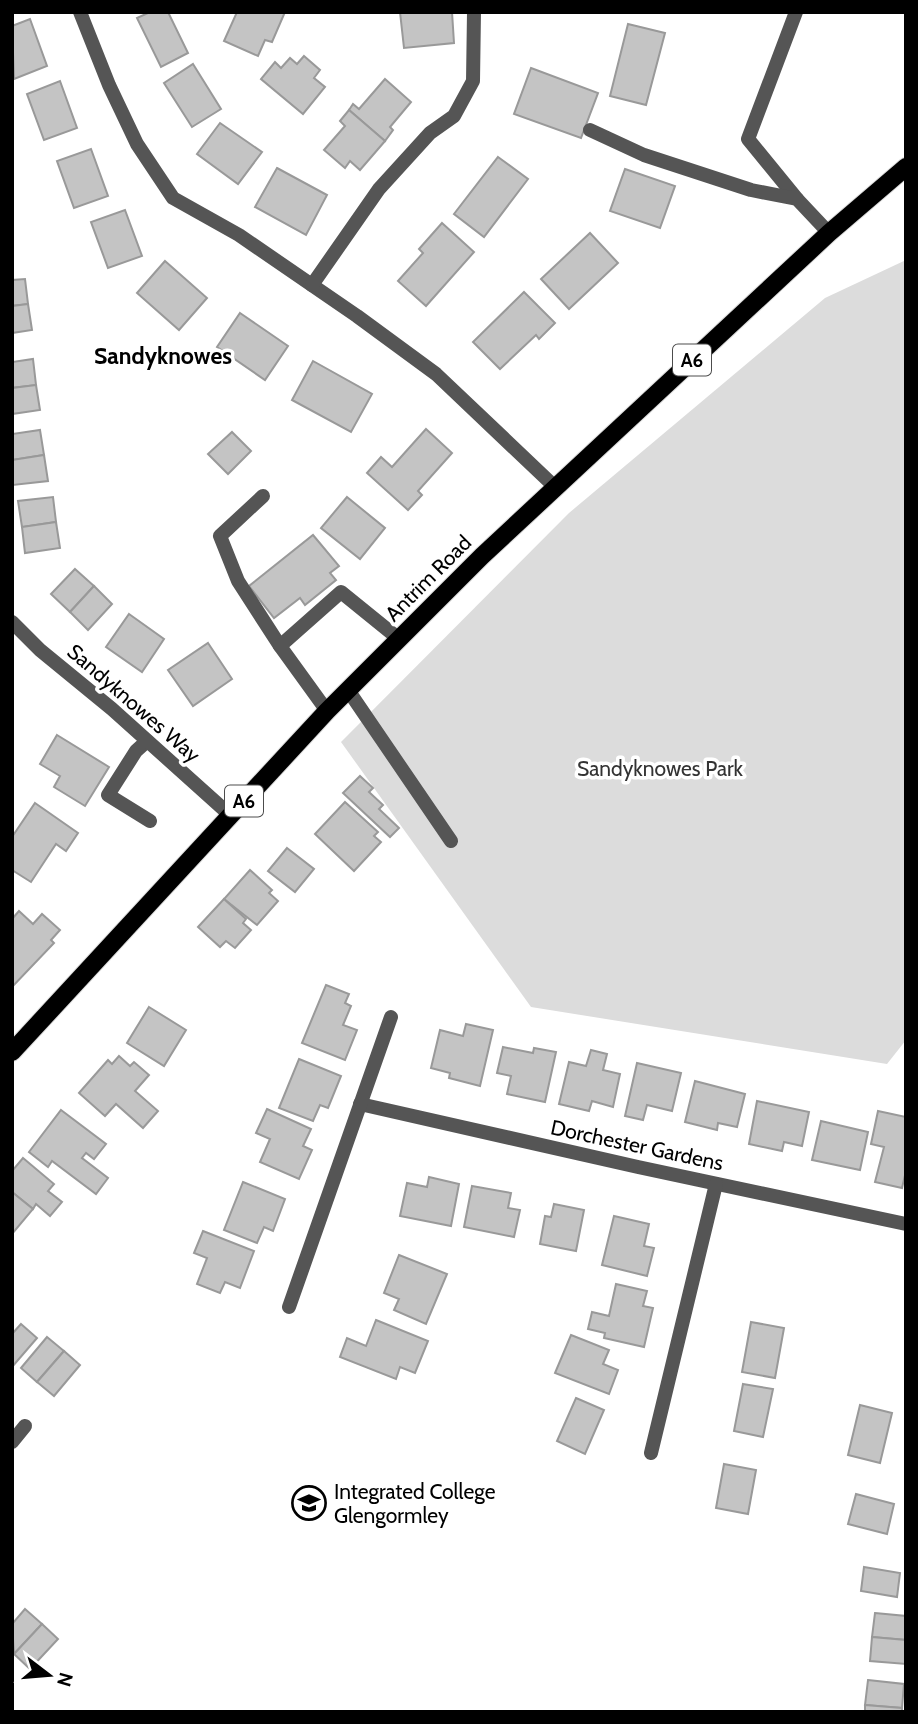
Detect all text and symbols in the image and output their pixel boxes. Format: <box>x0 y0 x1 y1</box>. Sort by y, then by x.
district label: Sandyknowes <box>94 342 232 370</box>
road number: A6 <box>673 344 711 376</box>
street label: Antrim Road <box>380 530 476 626</box>
street label: Sandyknowes Way <box>63 639 206 768</box>
park label: Sandyknowes Park <box>577 756 744 781</box>
road number: A6 <box>225 786 263 816</box>
street label: Dorchester Gardens <box>548 1114 726 1176</box>
place label: Integrated College Glengormley <box>334 1479 496 1528</box>
school or university icon: Integrated College Glengormley <box>290 1484 328 1522</box>
north arrow <box>14 1640 84 1710</box>
text: N <box>52 1670 78 1689</box>

